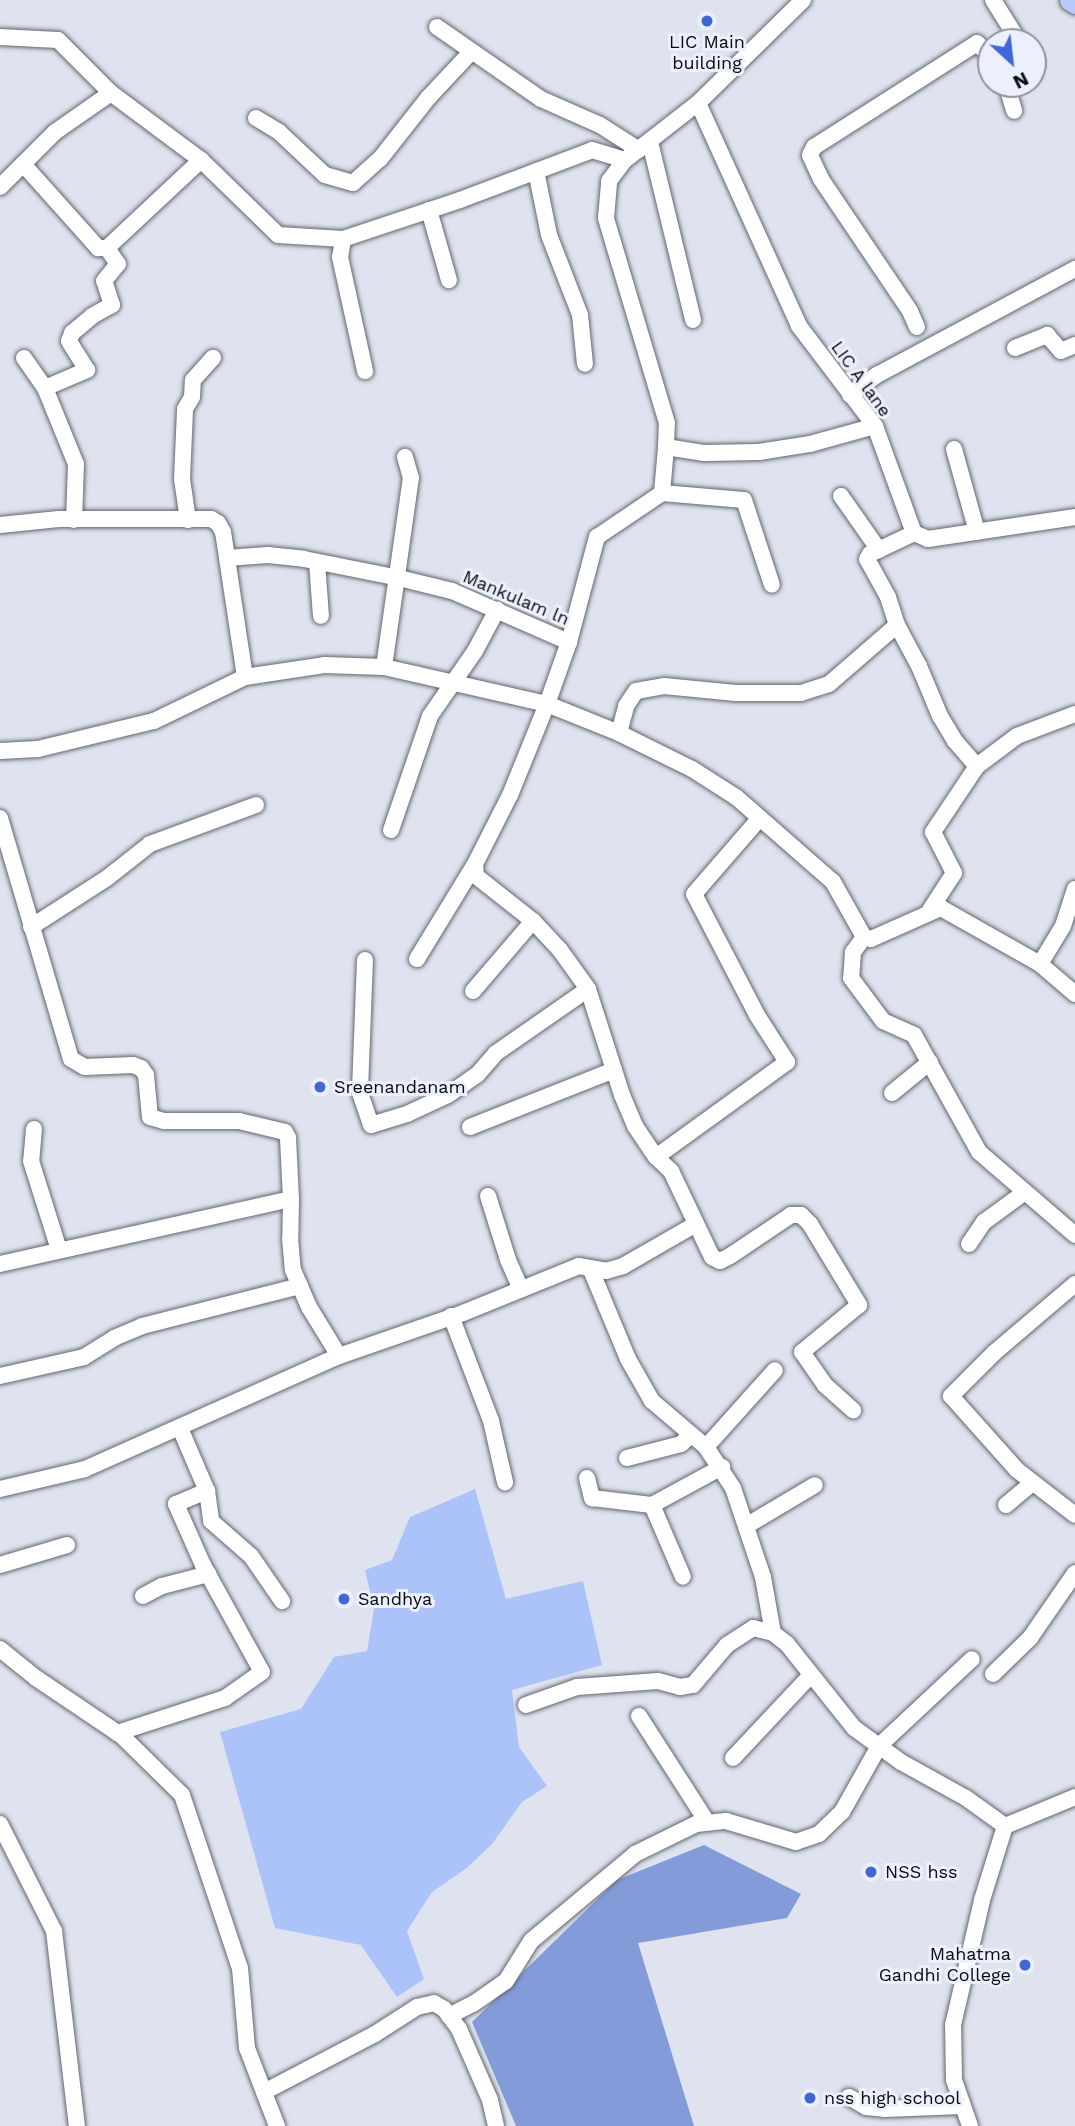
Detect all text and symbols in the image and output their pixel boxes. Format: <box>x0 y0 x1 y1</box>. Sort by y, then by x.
marker: LIC Main building <box>699 13 715 29</box>
north arrow <box>977 28 1047 98</box>
place label: LIC Main building <box>669 32 745 74</box>
text: N <box>1009 67 1032 94</box>
street label: LIC A lane <box>826 336 896 422</box>
street label: Mankulam ln <box>460 566 572 630</box>
place label: Sreenandanam <box>334 1076 466 1098</box>
marker: Sreenandanam <box>312 1079 328 1095</box>
place label: Sandhya <box>358 1588 432 1610</box>
marker: Sandhya <box>336 1591 352 1607</box>
place label: NSS hss <box>885 1861 958 1883</box>
marker: NSS hss <box>863 1864 879 1880</box>
place label: Mahatma Gandhi College <box>879 1944 1011 1986</box>
marker: Mahatma Gandhi College <box>1017 1957 1033 1973</box>
place label: nss high school <box>824 2087 961 2109</box>
marker: nss high school <box>802 2090 818 2106</box>

